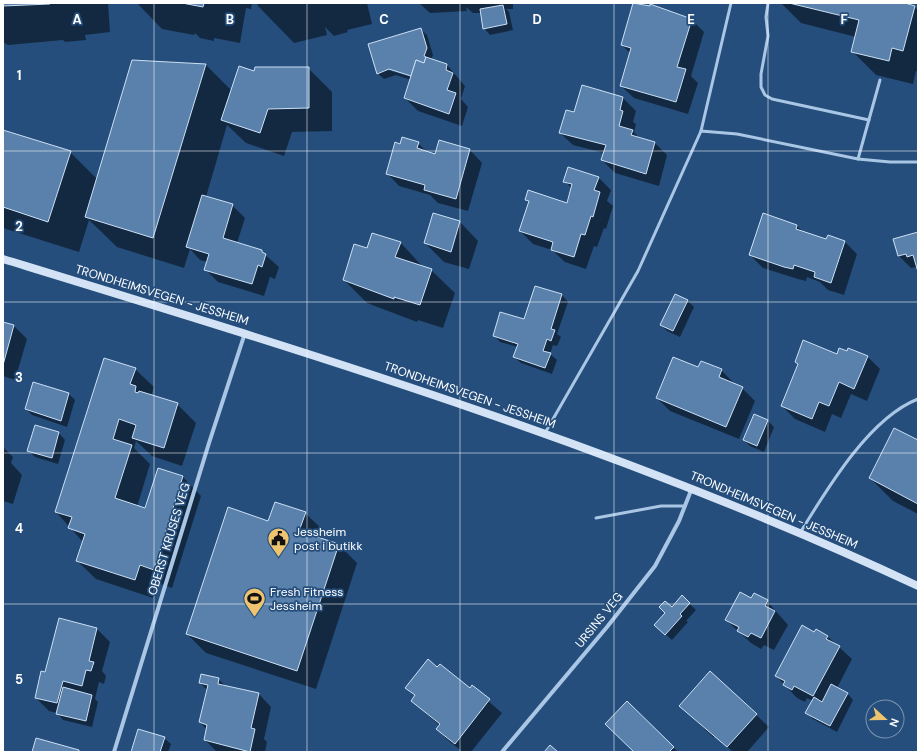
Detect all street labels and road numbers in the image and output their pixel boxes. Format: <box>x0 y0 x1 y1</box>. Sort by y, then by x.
street label: TRONDHEIMSVEGEN - JESSHEIM <box>73 261 251 329</box>
street label: TRONDHEIMSVEGEN - JESSHEIM <box>382 358 558 432</box>
street label: TRONDHEIMSVEGEN - JESSHEIM <box>688 467 860 553</box>
street label: OBERST KRUSES VEG <box>144 481 194 597</box>
street label: URSINS VEG <box>572 589 626 651</box>

